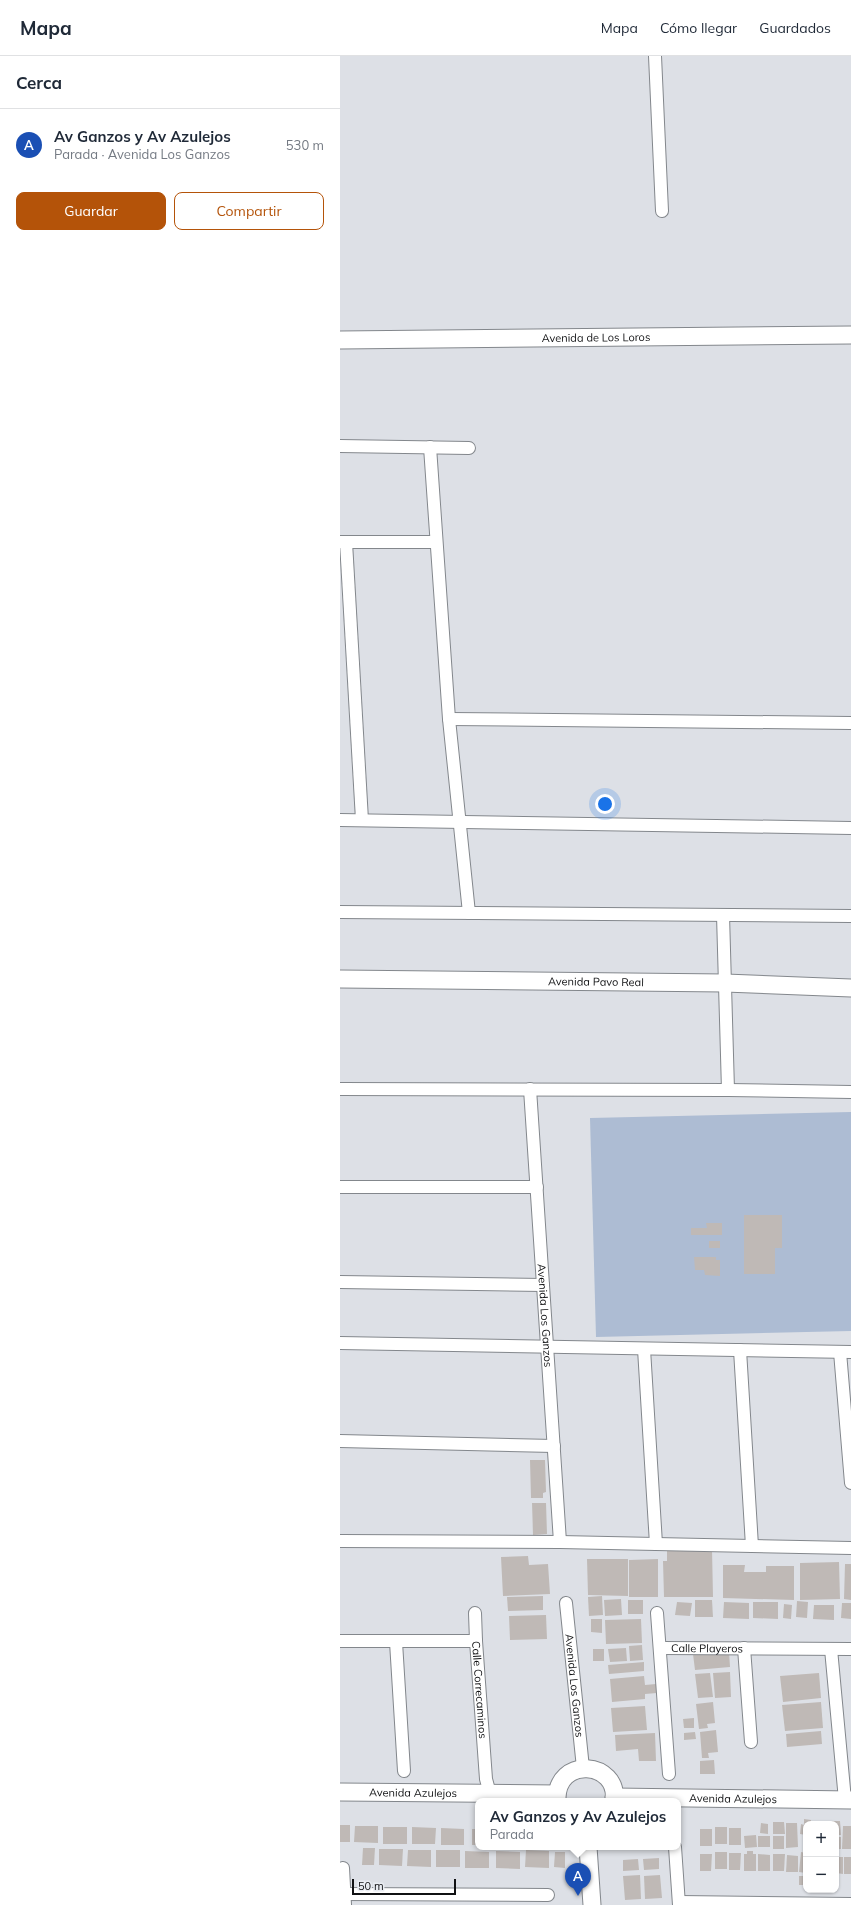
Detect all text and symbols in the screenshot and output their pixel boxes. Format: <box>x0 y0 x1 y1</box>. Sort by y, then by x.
text: Mapa <box>20 16 72 40</box>
text: Mapa <box>601 19 638 37</box>
text: Cómo llegar <box>660 19 737 37</box>
text: Guardados <box>759 19 831 37</box>
text: Cerca <box>16 72 62 93</box>
text: Av Ganzos y Av Azulejos <box>54 127 231 146</box>
text: A <box>24 137 34 153</box>
text: 530 m <box>286 137 324 153</box>
text: Parada · Avenida Los Ganzos <box>54 146 230 162</box>
button: Guardar <box>16 192 166 230</box>
button: Compartir <box>174 192 324 230</box>
street label: Avenida de Los Loros <box>542 330 650 345</box>
your location <box>595 794 615 814</box>
street label: Avenida Pavo Real <box>548 974 644 989</box>
street label: Avenida Los Ganzos <box>535 1263 555 1368</box>
street label: Avenida Los Ganzos <box>562 1633 587 1738</box>
street label: Calle Correcaminos <box>469 1641 490 1739</box>
street label: Calle Playeros <box>671 1641 743 1655</box>
street label: Avenida Azulejos <box>369 1785 457 1800</box>
street label: Avenida Azulejos <box>689 1791 777 1806</box>
popup <box>475 1798 681 1850</box>
text: Av Ganzos y Av Azulejos <box>490 1807 666 1826</box>
map controls <box>803 1821 839 1893</box>
button: + <box>803 1821 839 1857</box>
text: Parada <box>490 1826 534 1842</box>
button: − <box>803 1857 839 1893</box>
pin: A <box>565 1863 591 1896</box>
scale bar <box>352 1877 456 1896</box>
text: 50 m <box>358 1879 384 1893</box>

